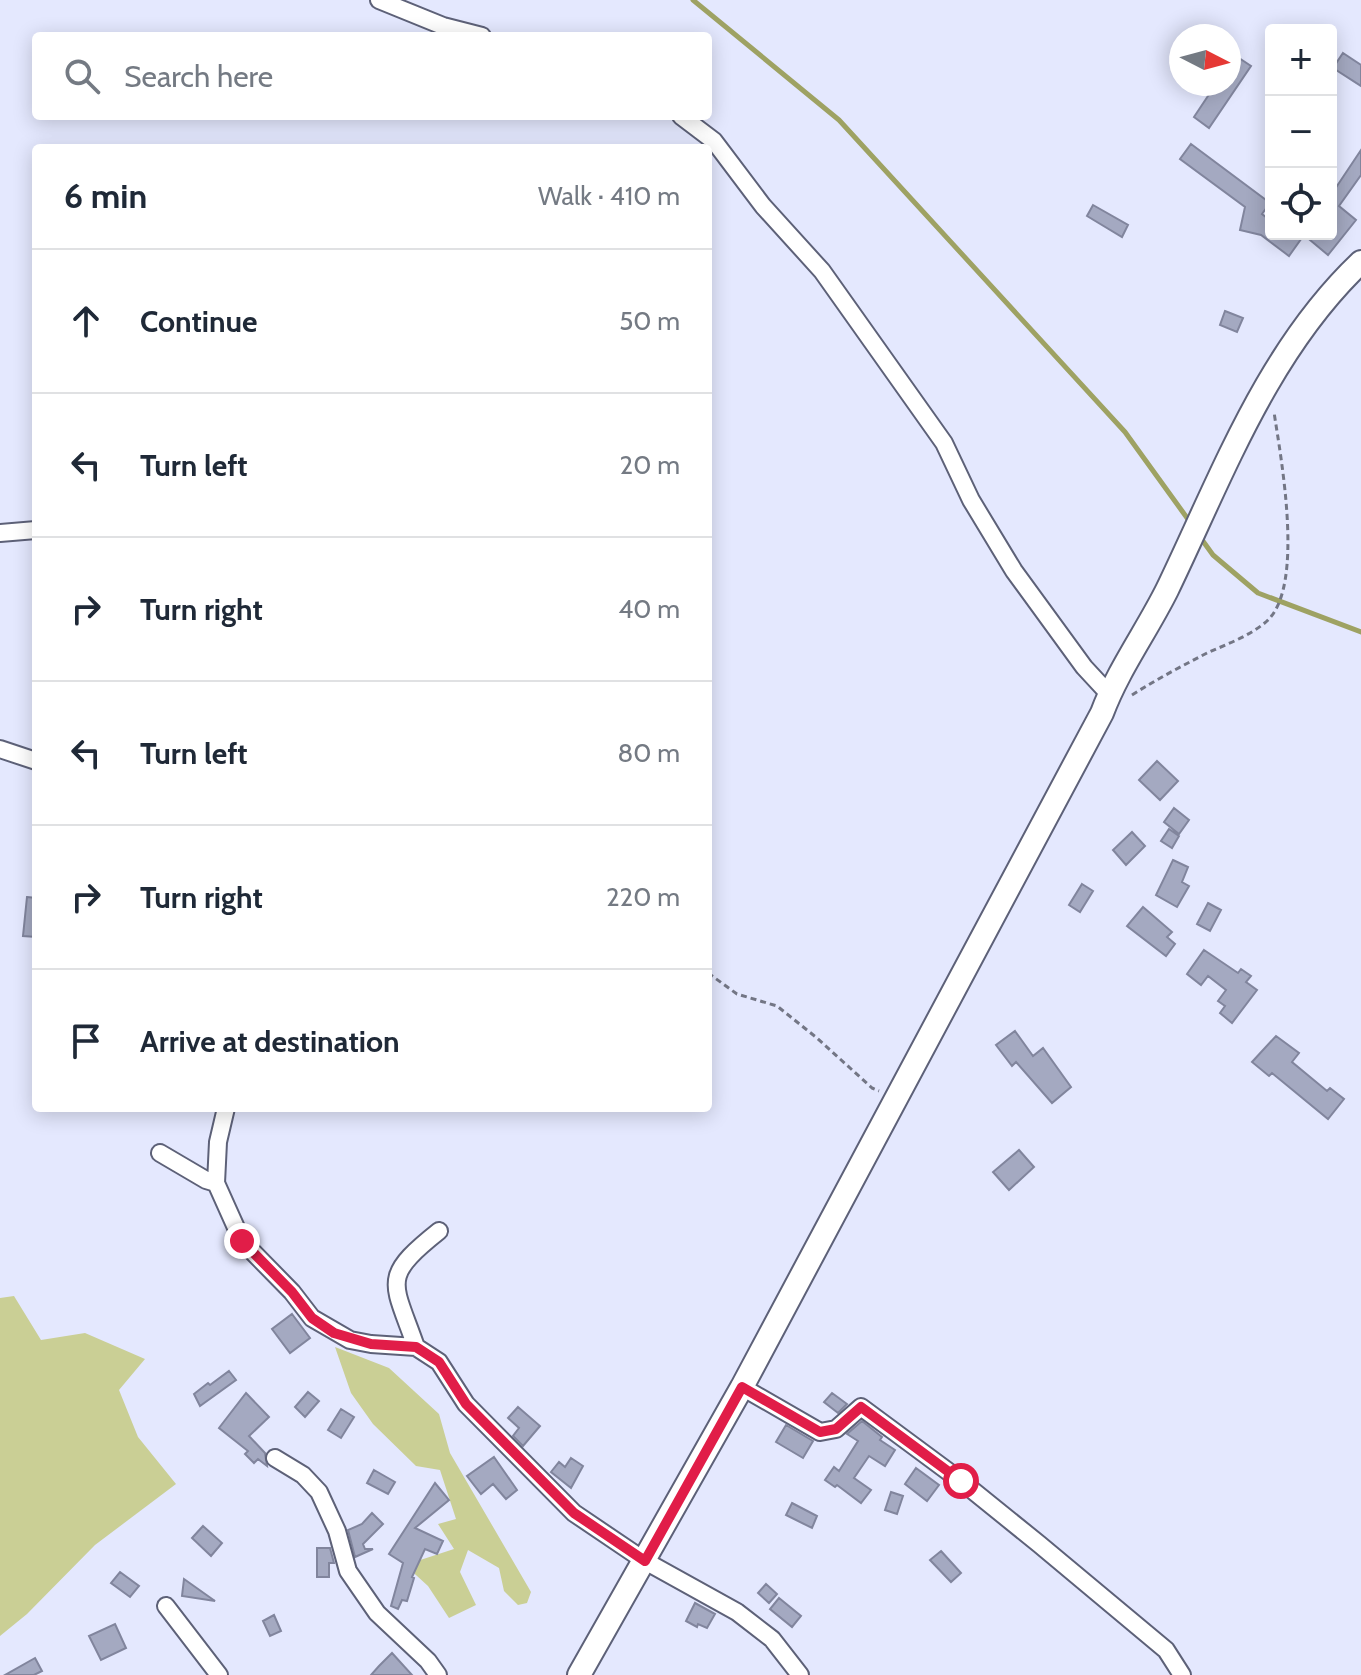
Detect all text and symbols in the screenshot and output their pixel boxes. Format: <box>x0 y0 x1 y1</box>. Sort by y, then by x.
north arrow <box>1169 24 1241 96</box>
map controls <box>1265 24 1337 240</box>
button: + <box>1265 24 1337 96</box>
search box <box>32 32 712 120</box>
icon: search <box>60 54 104 98</box>
text: Search here <box>124 58 273 95</box>
button: − <box>1265 96 1337 168</box>
button: locate <box>1265 168 1337 240</box>
text: 6 min <box>64 175 147 217</box>
text: Walk · 410 m <box>538 180 680 212</box>
icon: ahead <box>64 299 108 343</box>
text: Continue <box>140 303 257 340</box>
text: 50 m <box>619 305 680 337</box>
icon: left <box>64 443 108 487</box>
text: Turn left <box>140 447 248 484</box>
text: 20 m <box>620 449 680 481</box>
icon: right <box>64 587 108 631</box>
text: Turn right <box>140 591 263 628</box>
text: 40 m <box>618 593 680 625</box>
icon: left <box>64 731 108 775</box>
text: Turn left <box>140 735 248 772</box>
text: 80 m <box>617 737 680 769</box>
icon: right <box>64 875 108 919</box>
text: Turn right <box>140 879 263 916</box>
text: 220 m <box>606 881 680 913</box>
icon: arrive <box>64 1019 108 1063</box>
text: Arrive at destination <box>140 1023 400 1060</box>
route end <box>224 1223 260 1259</box>
route start <box>943 1463 979 1499</box>

